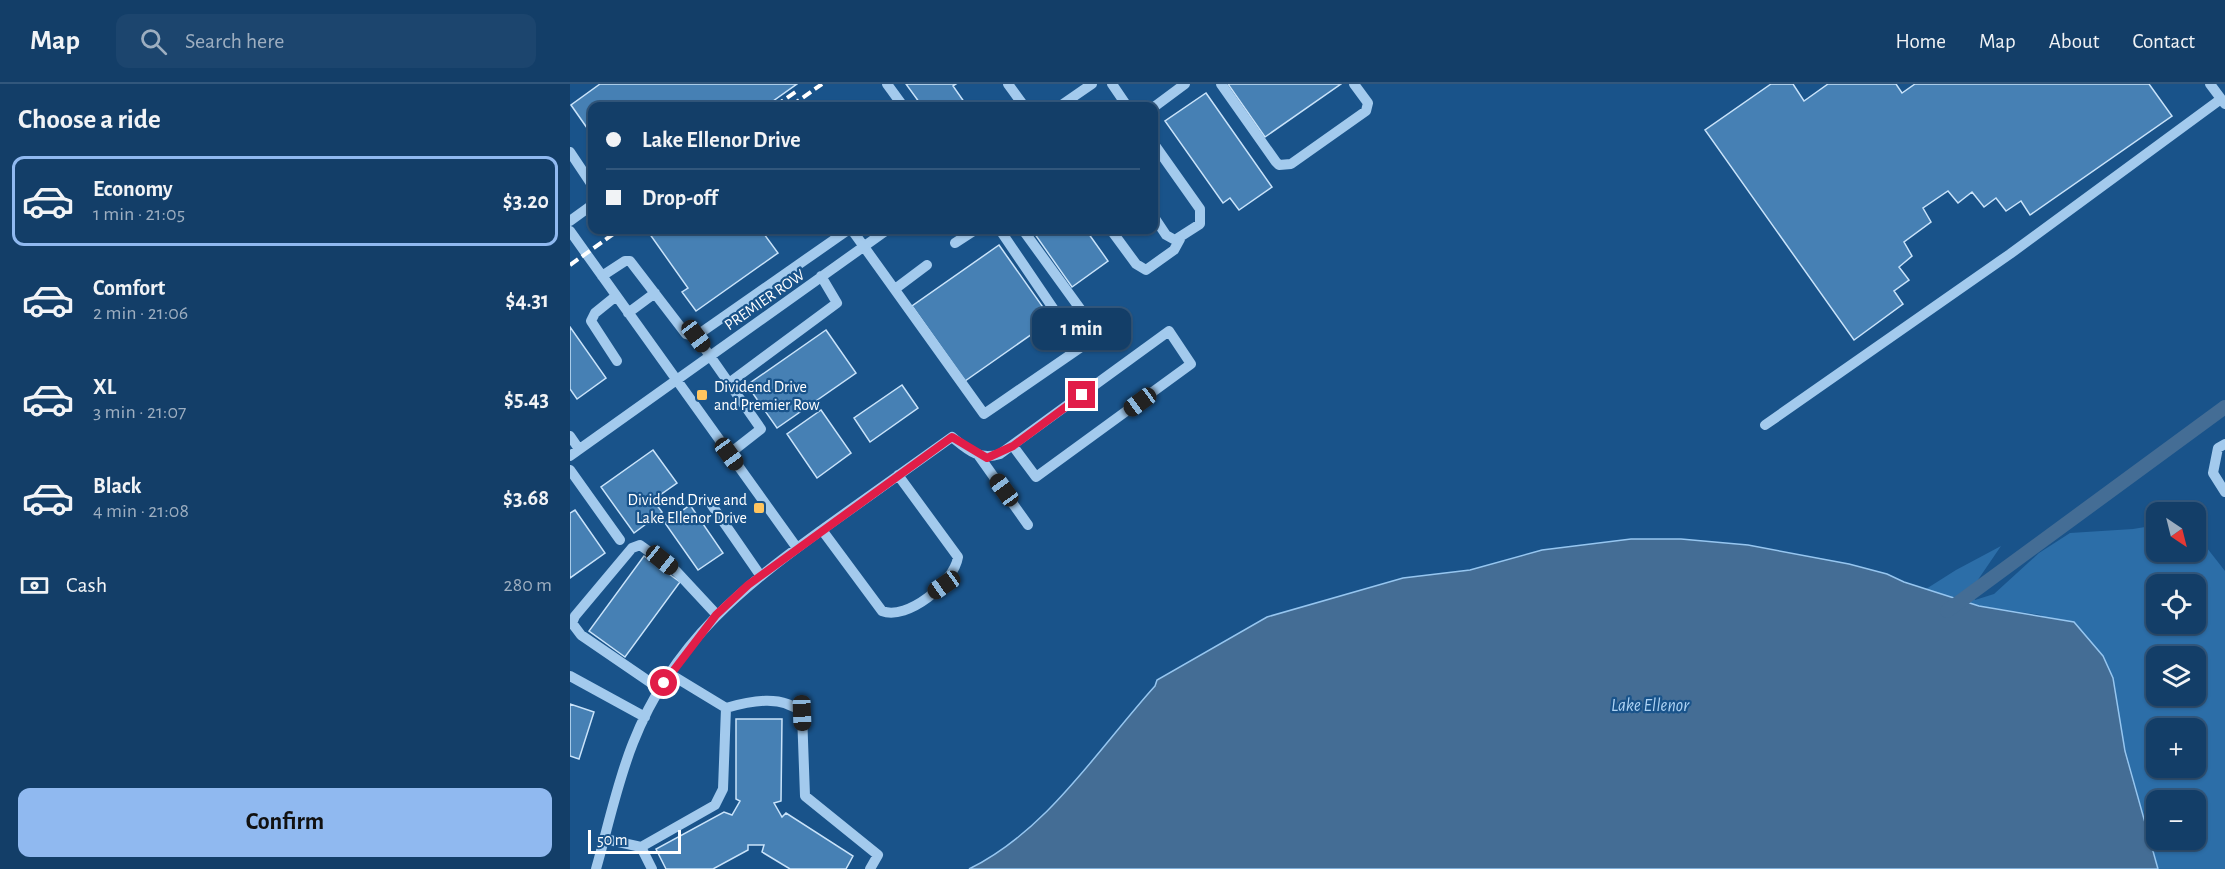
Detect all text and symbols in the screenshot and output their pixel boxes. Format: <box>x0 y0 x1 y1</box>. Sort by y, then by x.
search box <box>116 14 536 68</box>
icon: search <box>137 25 170 58</box>
text: Map <box>30 27 80 55</box>
text: Search here <box>185 30 284 52</box>
text: Home <box>1895 31 1946 52</box>
text: Map <box>1979 31 2016 52</box>
text: About <box>2049 31 2099 52</box>
text: Contact <box>2132 31 2195 52</box>
text: Choose a ride <box>18 106 161 133</box>
text: Lake Ellenor Drive <box>642 129 801 151</box>
icon: car <box>21 174 75 228</box>
text: Economy <box>93 178 173 200</box>
text: Drop-off <box>642 187 718 209</box>
text: $3.20 <box>503 190 549 212</box>
text: 1 min · 21:05 <box>93 204 185 224</box>
street label: PREMIER ROW <box>721 266 808 333</box>
icon: car <box>21 273 75 327</box>
text: Comfort <box>93 277 165 299</box>
text: $4.31 <box>506 289 549 311</box>
text: 2 min · 21:06 <box>93 303 188 323</box>
callout: 1 min <box>1032 308 1132 350</box>
car <box>678 316 714 356</box>
text: 1 min <box>1060 319 1103 339</box>
icon: car <box>21 372 75 426</box>
text: XL <box>93 376 116 398</box>
place label: Dividend Drive and Premier Row <box>714 379 820 413</box>
route end <box>1068 381 1095 408</box>
car <box>1120 384 1160 420</box>
text: $5.43 <box>504 388 549 410</box>
marker: Dividend Drive and Premier Row <box>695 388 709 402</box>
text: 3 min · 21:07 <box>93 402 186 422</box>
car <box>711 434 747 474</box>
car <box>986 470 1022 510</box>
icon: car <box>21 471 75 525</box>
text: Black <box>93 475 141 497</box>
text: $3.68 <box>503 487 549 509</box>
place label: Dividend Drive and Lake Ellenor Drive <box>628 492 747 526</box>
text: 4 min · 21:08 <box>93 501 189 521</box>
marker: Dividend Drive and Lake Ellenor Drive <box>752 501 766 515</box>
north arrow <box>2146 502 2206 562</box>
map controls <box>2146 502 2206 850</box>
car <box>642 542 682 578</box>
car <box>924 567 964 603</box>
icon: cash <box>18 569 51 602</box>
text: Cash <box>66 574 107 596</box>
button: locate <box>2146 574 2206 634</box>
text: 280 m <box>504 575 552 595</box>
button: layers <box>2146 646 2206 706</box>
route start <box>650 669 677 696</box>
car <box>792 695 812 731</box>
water label: Lake Ellenor <box>1611 697 1690 715</box>
button: + <box>2146 718 2206 778</box>
button: Confirm <box>18 788 552 857</box>
button: − <box>2146 790 2206 850</box>
scale bar <box>588 827 681 854</box>
text: 50 m <box>597 832 628 848</box>

